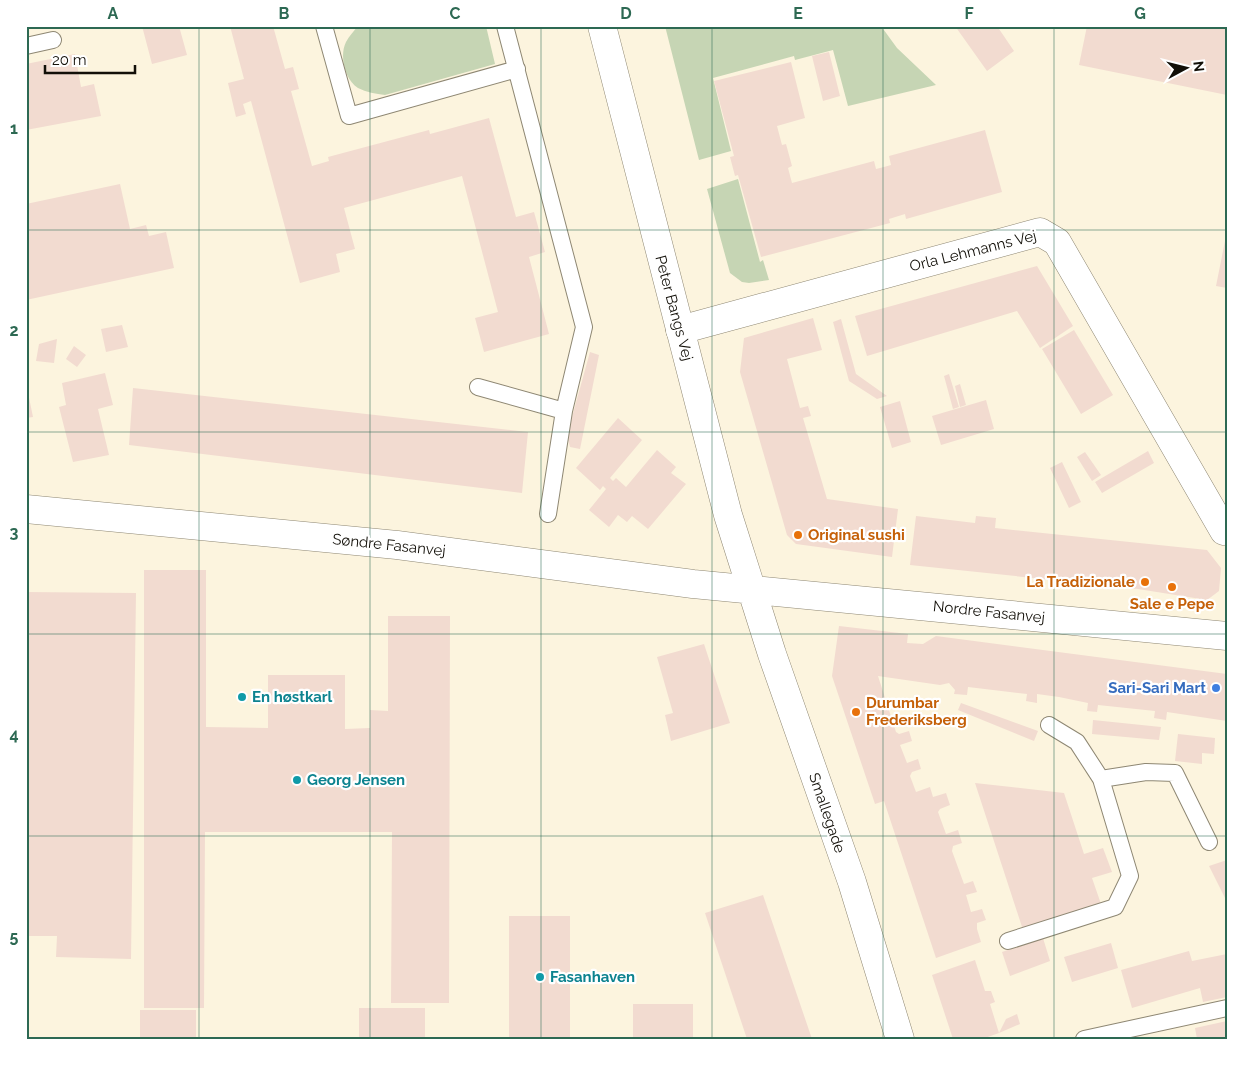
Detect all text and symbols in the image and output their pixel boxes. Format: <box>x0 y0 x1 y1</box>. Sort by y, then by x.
text: A <box>108 4 119 23</box>
text: B <box>279 4 290 23</box>
text: C <box>450 4 461 23</box>
text: D <box>620 4 632 23</box>
text: E <box>793 4 803 23</box>
text: F <box>964 4 974 23</box>
text: G <box>1134 4 1146 23</box>
scale bar <box>45 42 135 74</box>
north arrow <box>1160 42 1210 92</box>
text: 20 m <box>52 51 87 69</box>
text: N <box>1190 60 1207 73</box>
text: 1 <box>10 119 18 138</box>
street label: Orla Lehmanns Vej <box>908 227 1038 275</box>
street label: Peter Bangs Vej <box>651 253 697 363</box>
text: 2 <box>9 321 19 340</box>
text: 3 <box>10 523 19 542</box>
place label: Original sushi <box>808 526 905 544</box>
marker: Original sushi <box>792 529 804 541</box>
street label: Søndre Fasanvej <box>332 530 446 560</box>
place label: La Tradizionale <box>1026 573 1135 591</box>
marker: La Tradizionale <box>1139 576 1151 588</box>
marker: Sale e Pepe <box>1166 581 1178 593</box>
place label: Sale e Pepe <box>1130 595 1214 613</box>
street label: Nordre Fasanvej <box>932 597 1046 627</box>
place label: Sari-Sari Mart <box>1108 679 1206 697</box>
marker: Sari-Sari Mart <box>1210 682 1222 694</box>
place label: En høstkarl <box>252 688 333 706</box>
marker: En høstkarl <box>236 691 248 703</box>
place label: Durumbar Frederiksberg <box>866 694 967 729</box>
marker: Durumbar Frederiksberg <box>850 706 862 718</box>
text: 4 <box>9 725 19 744</box>
place label: Georg Jensen <box>307 771 405 789</box>
street label: Smallegade <box>805 771 849 856</box>
marker: Georg Jensen <box>291 774 303 786</box>
text: 5 <box>10 927 19 946</box>
place label: Fasanhaven <box>550 968 635 986</box>
marker: Fasanhaven <box>534 971 546 983</box>

